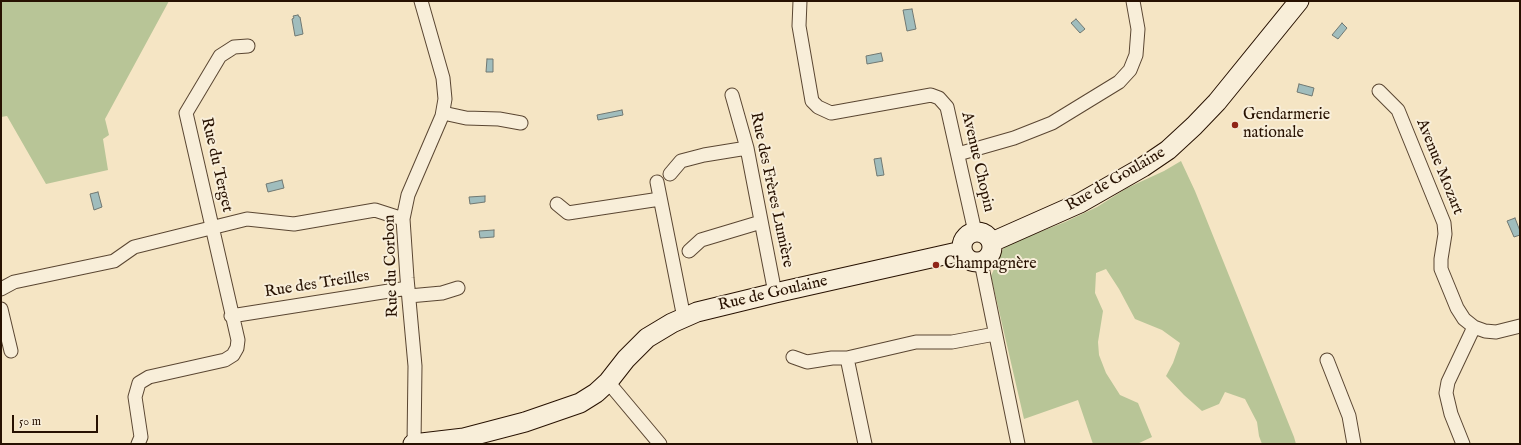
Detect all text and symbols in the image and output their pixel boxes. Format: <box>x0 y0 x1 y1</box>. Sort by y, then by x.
place label: Gendarmerie nationale <box>1243 106 1330 144</box>
street label: Rue des Frères Lumière <box>745 110 797 270</box>
street label: Avenue Chopin <box>956 110 998 214</box>
street label: Rue du Terget <box>196 116 236 214</box>
street label: Avenue Mozart <box>1411 116 1467 218</box>
marker: Gendarmerie nationale <box>1230 120 1240 130</box>
street label: Rue de Goulaine <box>1063 144 1169 216</box>
street label: Rue du Corbon <box>381 214 403 318</box>
place label: Champagnère <box>944 255 1037 275</box>
marker: Champagnère <box>931 260 941 270</box>
street label: Rue des Treilles <box>263 267 371 303</box>
street label: Rue de Goulaine <box>716 272 830 316</box>
scale bar <box>14 407 100 433</box>
text: 50 m <box>19 414 41 429</box>

